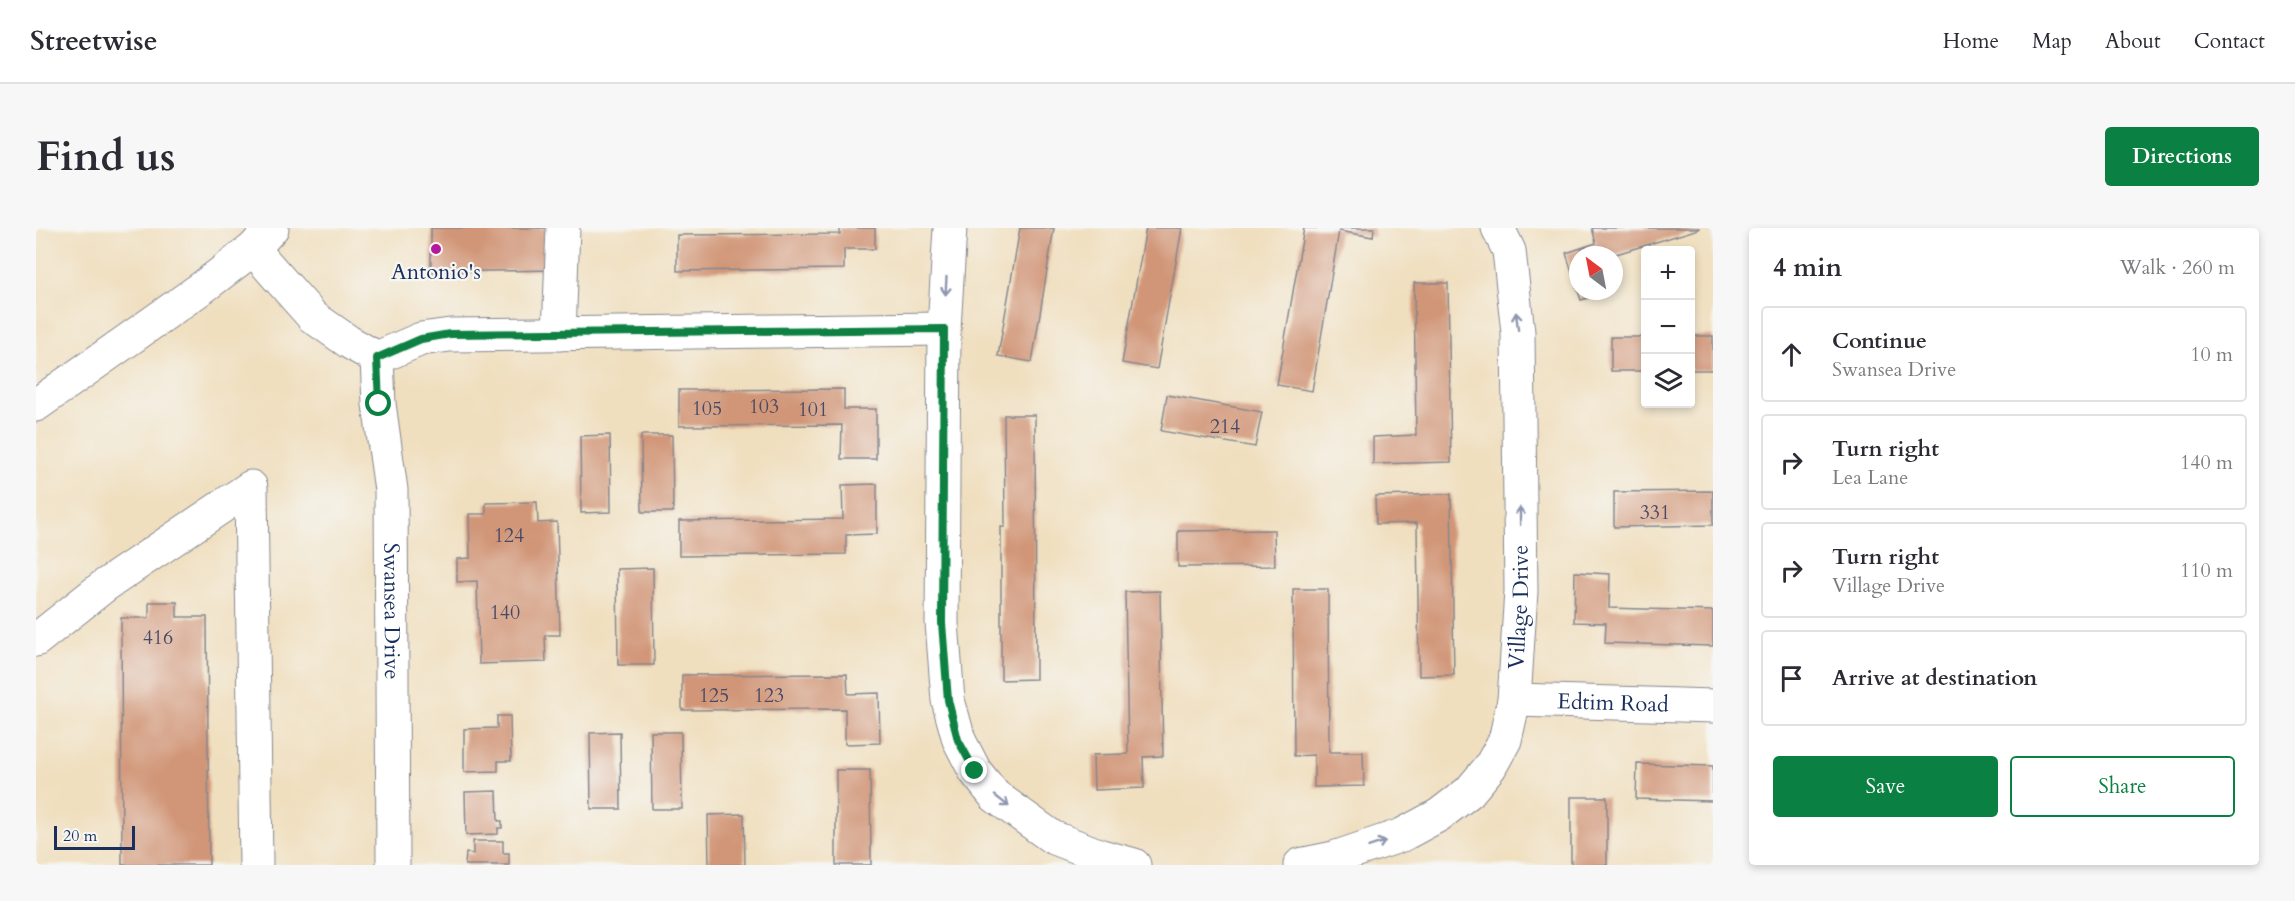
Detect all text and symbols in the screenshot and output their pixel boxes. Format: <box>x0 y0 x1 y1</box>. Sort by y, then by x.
text: Streetwise <box>30 22 158 60</box>
text: Home <box>1943 27 1999 56</box>
text: Map <box>2032 27 2072 56</box>
text: About <box>2105 27 2161 56</box>
text: Contact <box>2194 27 2265 56</box>
button: Directions <box>2105 127 2259 186</box>
text: Find us <box>36 128 176 185</box>
marker: Antonio's <box>429 242 443 256</box>
north arrow <box>1569 246 1623 300</box>
map controls <box>1641 246 1695 408</box>
button: + <box>1641 246 1695 300</box>
text: 4 min <box>1773 250 1842 285</box>
text: Walk · 260 m <box>2120 254 2235 281</box>
place label: Antonio's <box>391 257 481 287</box>
one-way arrow <box>941 276 952 296</box>
button: − <box>1641 300 1695 354</box>
one-way arrow <box>1511 311 1522 331</box>
text: Continue <box>1832 326 1927 356</box>
icon: ahead <box>1775 338 1808 371</box>
text: 10 m <box>2190 341 2233 368</box>
button: layers <box>1641 354 1695 408</box>
text: Swansea Drive <box>1832 356 1956 383</box>
route start <box>365 390 391 416</box>
house number: 103 <box>749 393 779 420</box>
house number: 105 <box>692 395 722 422</box>
house number: 101 <box>798 396 828 423</box>
house number: 214 <box>1210 413 1240 440</box>
text: Turn right <box>1832 434 1939 464</box>
icon: right <box>1775 446 1808 479</box>
text: 140 m <box>2180 449 2233 476</box>
text: Lea Lane <box>1832 464 1908 491</box>
house number: 331 <box>1640 499 1670 526</box>
one-way arrow <box>1515 506 1526 526</box>
house number: 124 <box>494 522 524 549</box>
text: Turn right <box>1832 542 1939 572</box>
street label: Swansea Drive <box>376 543 407 680</box>
street label: Village Drive <box>1501 545 1536 670</box>
icon: right <box>1775 554 1808 587</box>
text: 110 m <box>2180 557 2233 584</box>
text: Village Drive <box>1832 572 1945 599</box>
house number: 140 <box>490 599 520 626</box>
house number: 416 <box>143 624 173 651</box>
icon: arrive <box>1775 662 1808 695</box>
text: Arrive at destination <box>1832 663 2037 693</box>
house number: 125 <box>699 682 729 709</box>
house number: 123 <box>754 682 784 709</box>
street label: Edtim Road <box>1557 686 1669 720</box>
button: Save <box>1773 756 1998 817</box>
button: Share <box>2010 756 2235 817</box>
route end <box>961 757 987 783</box>
one-way arrow <box>994 794 1010 807</box>
scale bar <box>54 823 135 850</box>
text: 20 m <box>63 825 97 847</box>
one-way arrow <box>1367 838 1386 849</box>

